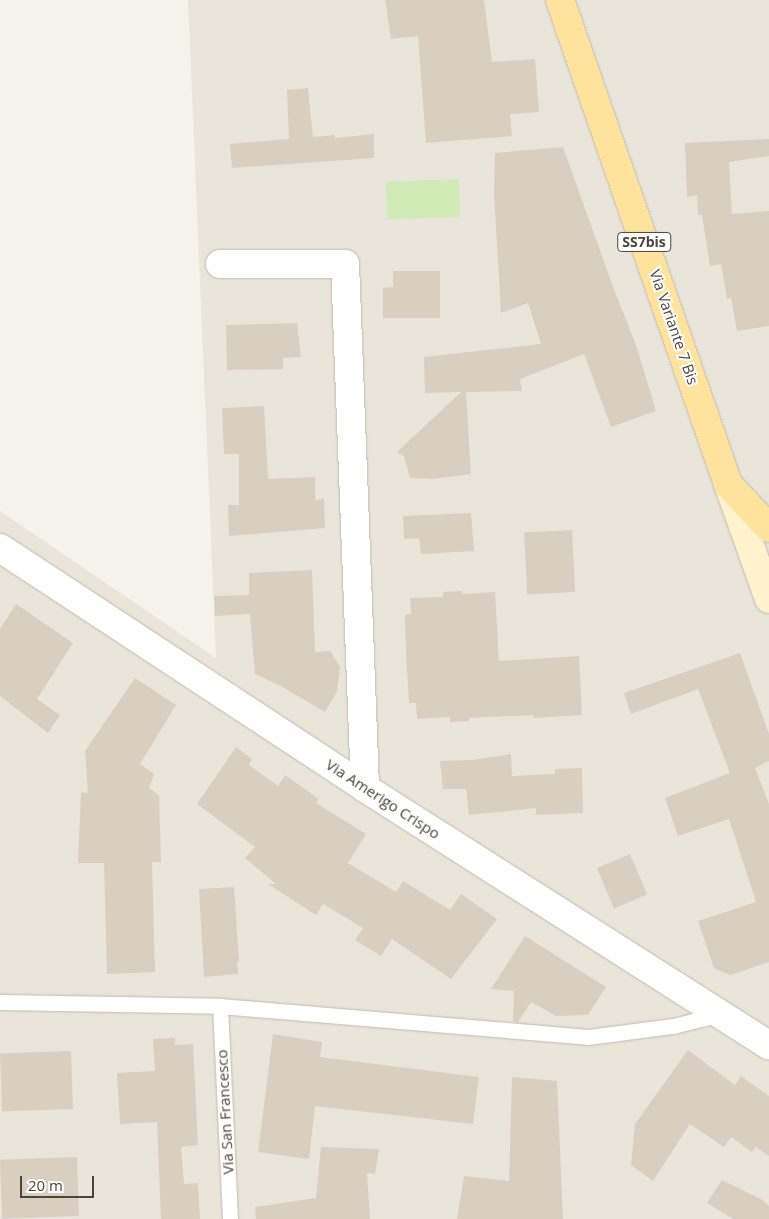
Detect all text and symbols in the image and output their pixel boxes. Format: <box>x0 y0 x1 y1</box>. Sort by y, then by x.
road number: SS7bis <box>616 230 672 253</box>
street label: Via Variante 7 Bis <box>646 267 702 387</box>
street label: Via Amerigo Crispo <box>323 755 443 843</box>
street label: Via San Francesco <box>213 1049 237 1175</box>
scale bar <box>22 1166 96 1198</box>
text: 20 m <box>28 1175 63 1195</box>

